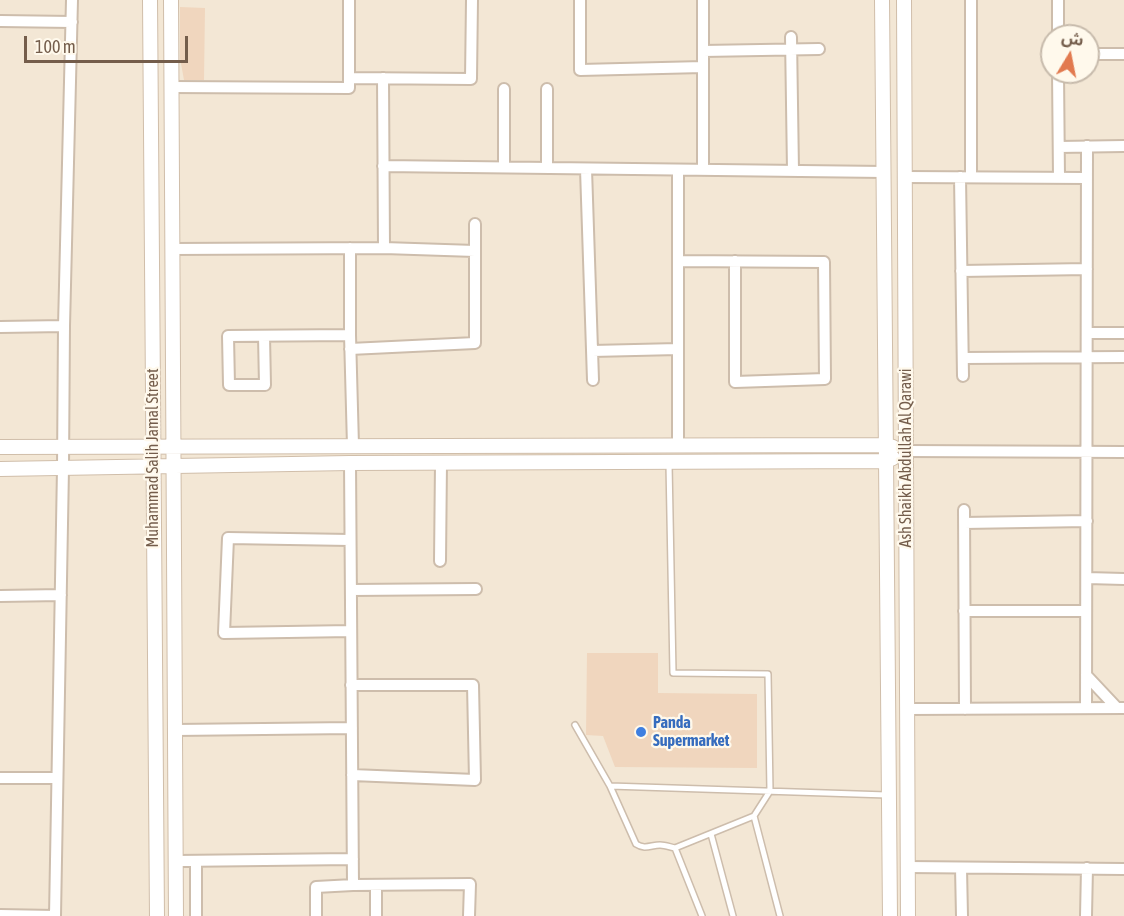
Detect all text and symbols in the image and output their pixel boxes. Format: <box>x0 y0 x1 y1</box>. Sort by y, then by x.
scale bar <box>27 24 190 62</box>
north arrow <box>1040 24 1100 84</box>
text: ش <box>1060 27 1085 49</box>
text: 100 m <box>35 36 76 57</box>
street label: Muhammad Salih Jamal Street <box>143 369 163 547</box>
street label: Ash Shaikh Abdullah Al Qarawi <box>896 369 916 547</box>
place label: Panda Supermarket <box>653 713 729 751</box>
marker: Panda Supermarket <box>634 725 648 739</box>

